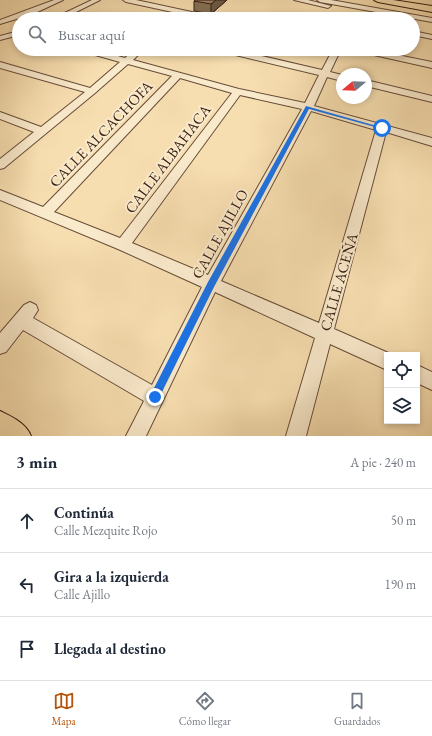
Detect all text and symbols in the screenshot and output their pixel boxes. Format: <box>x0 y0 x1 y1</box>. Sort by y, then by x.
search box <box>12 12 420 56</box>
icon: search <box>26 23 48 45</box>
text: Buscar aquí <box>58 25 125 44</box>
north arrow <box>336 68 372 104</box>
street label: CALLE ALCACHOFA <box>45 76 157 191</box>
street label: CALLE ALBAHACA <box>120 100 215 217</box>
route start <box>373 119 391 137</box>
street label: CALLE AJILLO <box>187 186 252 282</box>
street label: CALLE ACEÑA <box>315 230 362 333</box>
map controls <box>384 352 420 424</box>
button: locate <box>384 352 420 388</box>
route end <box>146 388 164 406</box>
button: layers <box>384 388 420 424</box>
text: 3 min <box>16 451 57 473</box>
text: A pie · 240 m <box>350 454 416 471</box>
text: Continúa <box>54 503 114 522</box>
icon: ahead <box>16 510 38 532</box>
text: 50 m <box>391 512 416 529</box>
text: Calle Mezquite Rojo <box>54 522 157 539</box>
text: Gira a la izquierda <box>54 567 169 586</box>
icon: left <box>16 574 38 596</box>
text: 190 m <box>385 576 416 593</box>
text: Calle Ajillo <box>54 586 110 603</box>
icon: arrive <box>16 638 38 660</box>
text: Llegada al destino <box>54 639 166 658</box>
tab: Mapa <box>52 690 76 728</box>
tab: Cómo llegar <box>179 690 231 728</box>
tab: Guardados <box>334 690 380 728</box>

